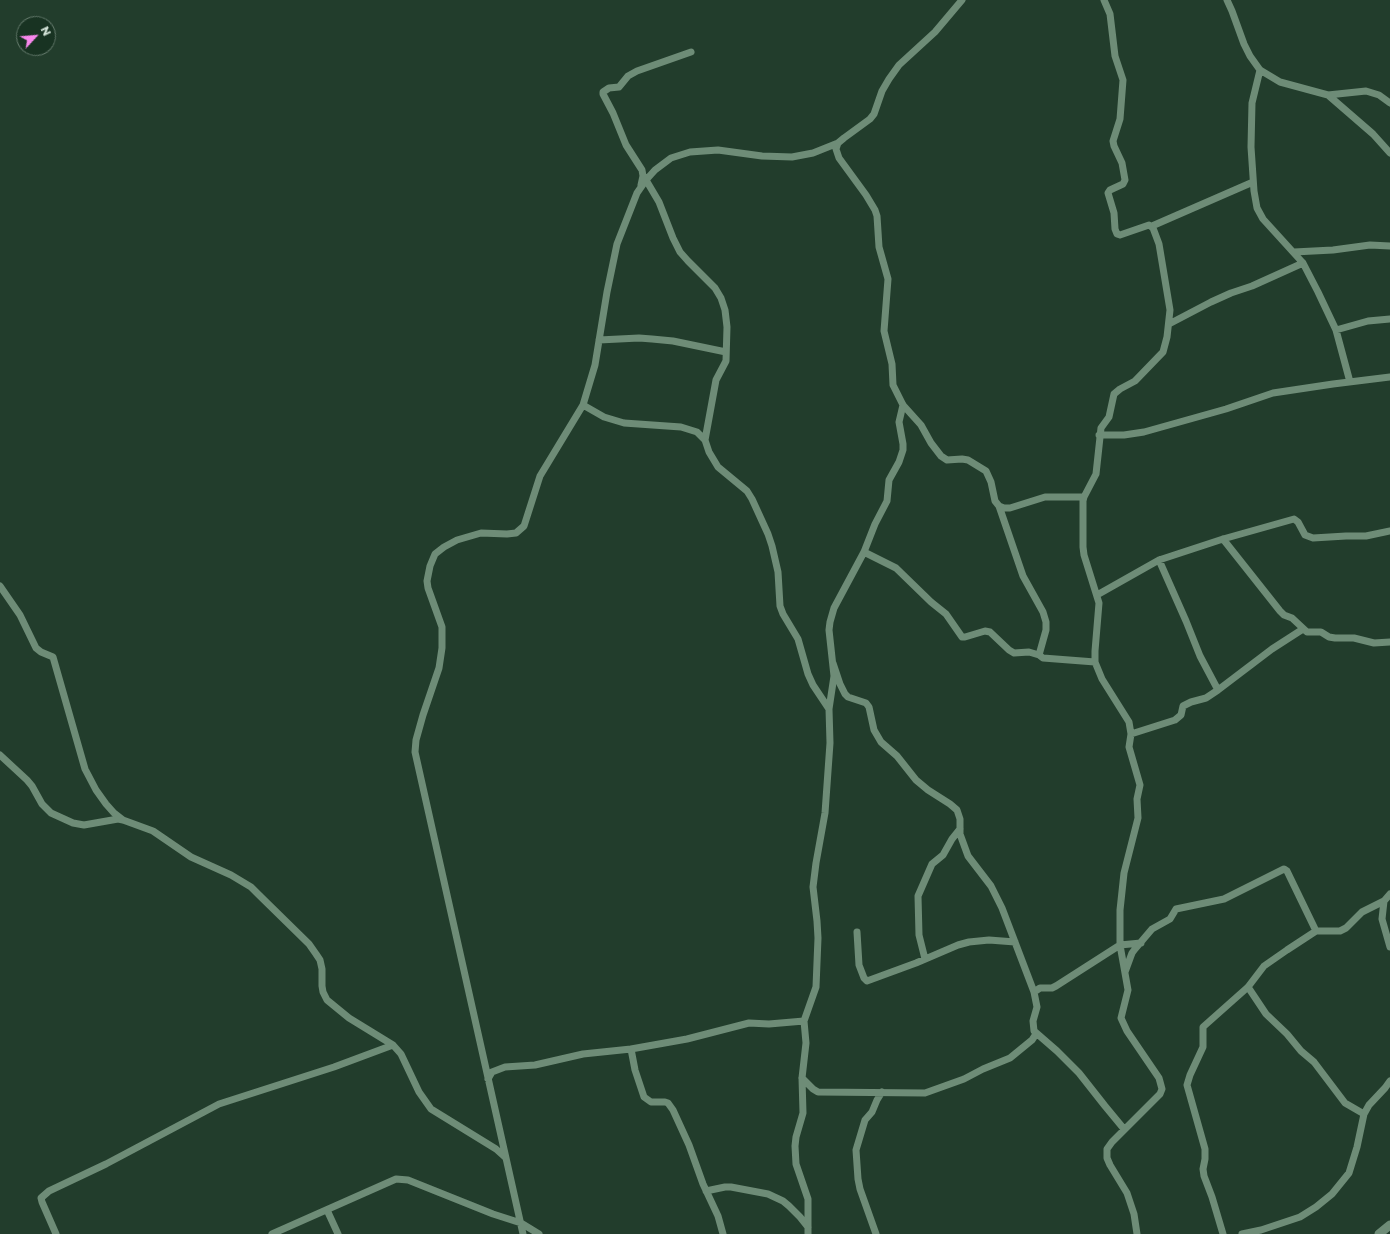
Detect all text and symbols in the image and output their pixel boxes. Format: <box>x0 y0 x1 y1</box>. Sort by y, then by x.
north arrow <box>16 16 56 56</box>
text: N <box>38 24 54 38</box>

